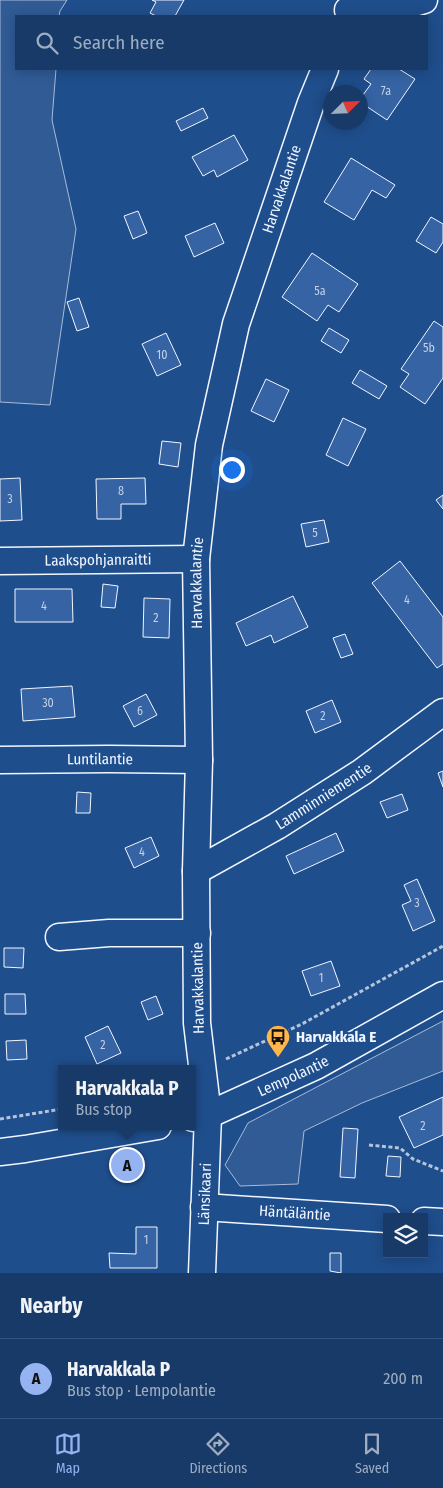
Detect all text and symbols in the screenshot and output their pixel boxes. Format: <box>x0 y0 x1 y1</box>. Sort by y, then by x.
search box <box>15 15 428 70</box>
icon: search <box>33 29 61 57</box>
text: Search here <box>73 31 165 54</box>
house number: 7a <box>381 84 391 98</box>
north arrow <box>323 85 368 130</box>
street label: Harvakkalantie <box>259 143 305 235</box>
house number: 5a <box>314 284 326 298</box>
house number: 5b <box>423 341 435 355</box>
house number: 10 <box>157 348 167 362</box>
your location <box>219 457 245 483</box>
house number: 8 <box>118 484 124 498</box>
house number: 3 <box>7 492 13 506</box>
house number: 5 <box>312 526 318 540</box>
street label: Harvakkalantie <box>187 536 207 629</box>
street label: Laakspohjanraitti <box>44 550 152 570</box>
house number: 4 <box>404 593 410 607</box>
house number: 4 <box>41 599 47 613</box>
house number: 2 <box>153 611 159 625</box>
house number: 30 <box>42 696 54 710</box>
house number: 6 <box>137 704 143 718</box>
house number: 2 <box>320 709 326 723</box>
street label: Luntilantie <box>67 750 133 768</box>
street label: Lamminniementie <box>272 759 375 834</box>
house number: 4 <box>139 845 145 859</box>
house number: 3 <box>414 896 420 910</box>
street label: Harvakkalantie <box>188 942 208 1034</box>
house number: 1 <box>319 971 323 985</box>
bus stop icon: Harvakkala E <box>265 1024 291 1058</box>
place label: Harvakkala E <box>296 1028 376 1046</box>
house number: 2 <box>100 1038 106 1052</box>
street label: Lempolantie <box>255 1052 332 1100</box>
popup <box>58 1065 196 1130</box>
text: Harvakkala P <box>76 1077 178 1100</box>
text: Bus stop <box>76 1100 132 1119</box>
house number: 2 <box>420 1119 426 1133</box>
pin: A <box>111 1146 143 1184</box>
street label: Länsikaari <box>195 1163 215 1226</box>
street label: Häntäläntie <box>258 1202 331 1224</box>
map controls <box>383 1213 428 1258</box>
button: layers <box>383 1213 428 1258</box>
house number: 1 <box>144 1233 148 1247</box>
text: Nearby <box>20 1293 82 1319</box>
text: Harvakkala P <box>67 1358 170 1381</box>
text: A <box>32 1369 40 1388</box>
text: 200 m <box>383 1369 423 1388</box>
text: Bus stop · Lempolantie <box>67 1381 216 1400</box>
tab: Map <box>54 1430 82 1477</box>
tab: Directions <box>189 1430 247 1477</box>
tab: Saved <box>355 1430 389 1477</box>

